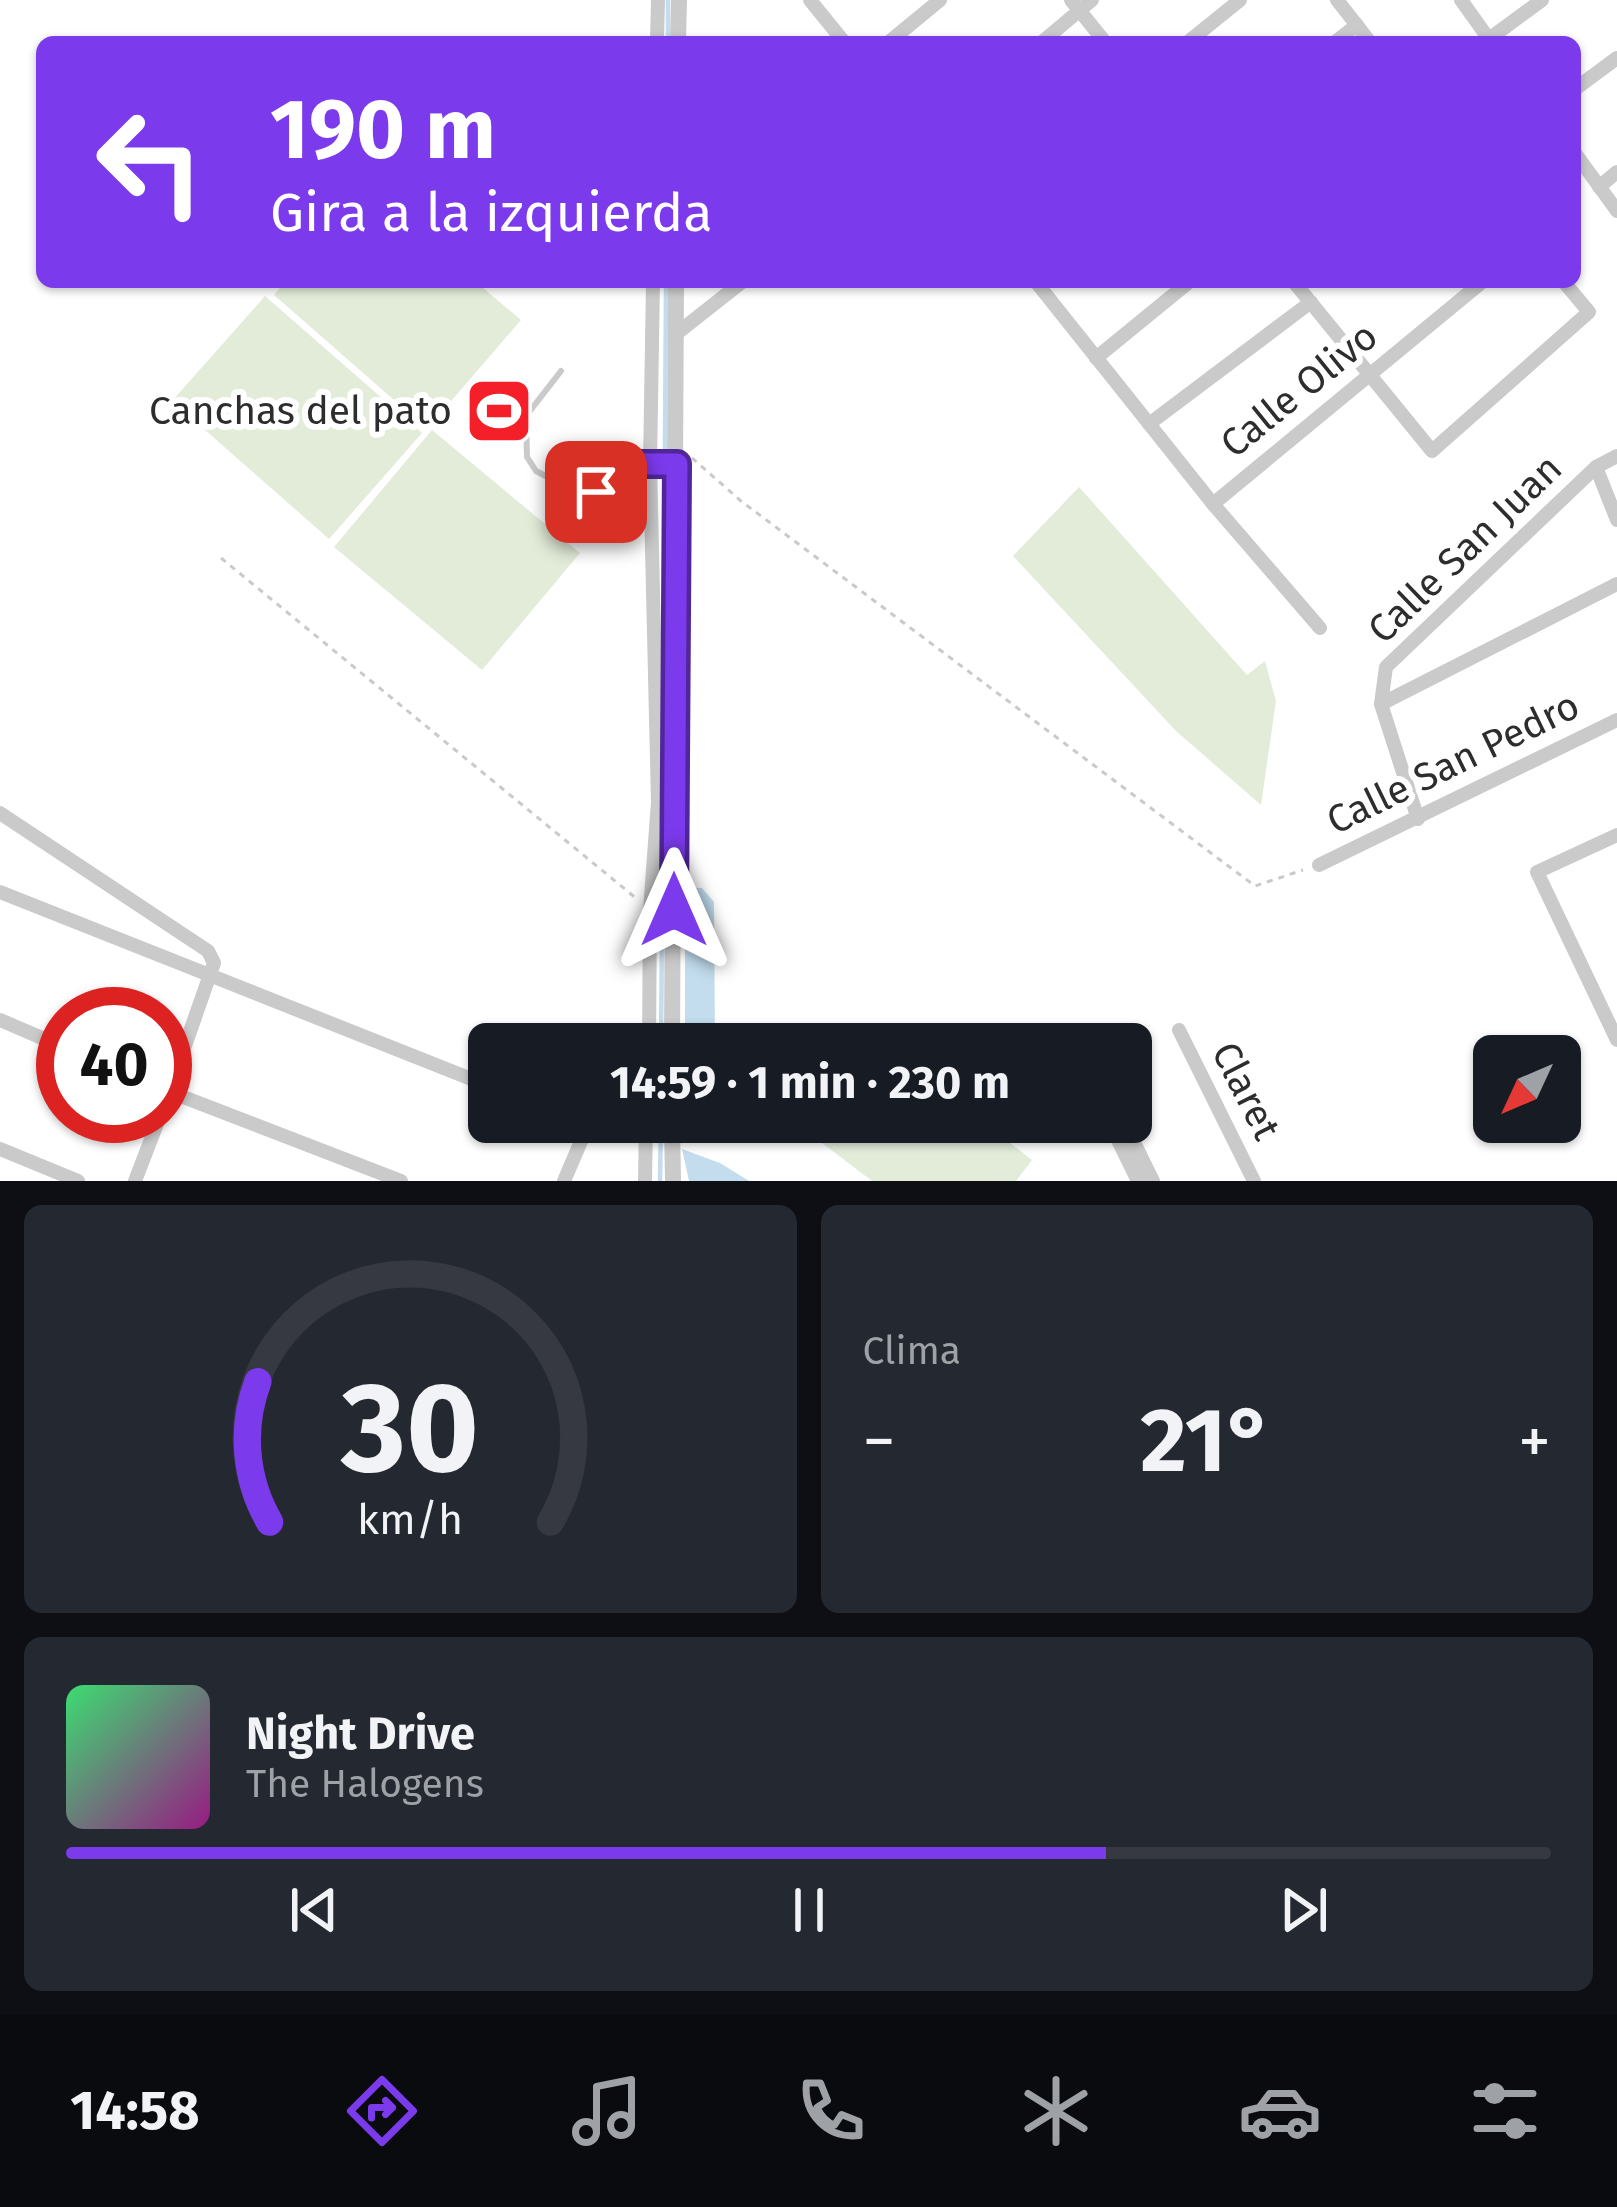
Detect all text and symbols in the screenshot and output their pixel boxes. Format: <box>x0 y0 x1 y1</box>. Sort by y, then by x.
text: 190 m <box>270 79 496 180</box>
icon: left <box>72 84 228 240</box>
text: Gira a la izquierda <box>270 181 713 245</box>
street label: Calle Olivo <box>1212 313 1386 467</box>
sports icon: Canchas del pato <box>464 376 534 446</box>
place label: Canchas del pato <box>149 388 452 434</box>
pin <box>545 441 647 543</box>
street label: Calle San Juan <box>1359 445 1571 653</box>
icon: arrive <box>563 459 629 525</box>
street label: Calle San Pedro <box>1319 682 1587 844</box>
position arrow <box>611 847 737 973</box>
speed limit sign: 40 <box>36 987 192 1143</box>
street label: Claret <box>1202 1035 1290 1148</box>
north arrow <box>1473 1035 1581 1143</box>
map controls <box>1473 1035 1581 1143</box>
text: 14:59 · 1 min · 230 m <box>610 1056 1010 1110</box>
text: Clima <box>863 1328 961 1374</box>
text: 30 <box>340 1354 479 1504</box>
text: 21° <box>1140 1387 1273 1495</box>
text: − <box>863 1402 896 1481</box>
text: + <box>1518 1402 1551 1481</box>
text: km/h <box>357 1494 463 1545</box>
text: Night Drive <box>246 1707 475 1761</box>
text: The Halogens <box>246 1761 484 1807</box>
icon: previous <box>281 1877 347 1943</box>
icon: pause <box>776 1877 842 1943</box>
icon: next <box>1271 1877 1337 1943</box>
icon: directions <box>340 2069 424 2153</box>
icon: music <box>565 2069 649 2153</box>
icon: phone <box>789 2069 873 2153</box>
icon: climate <box>1014 2069 1098 2153</box>
icon: car <box>1238 2069 1322 2153</box>
icon: filters <box>1463 2069 1547 2153</box>
text: 14:58 <box>70 2079 200 2143</box>

